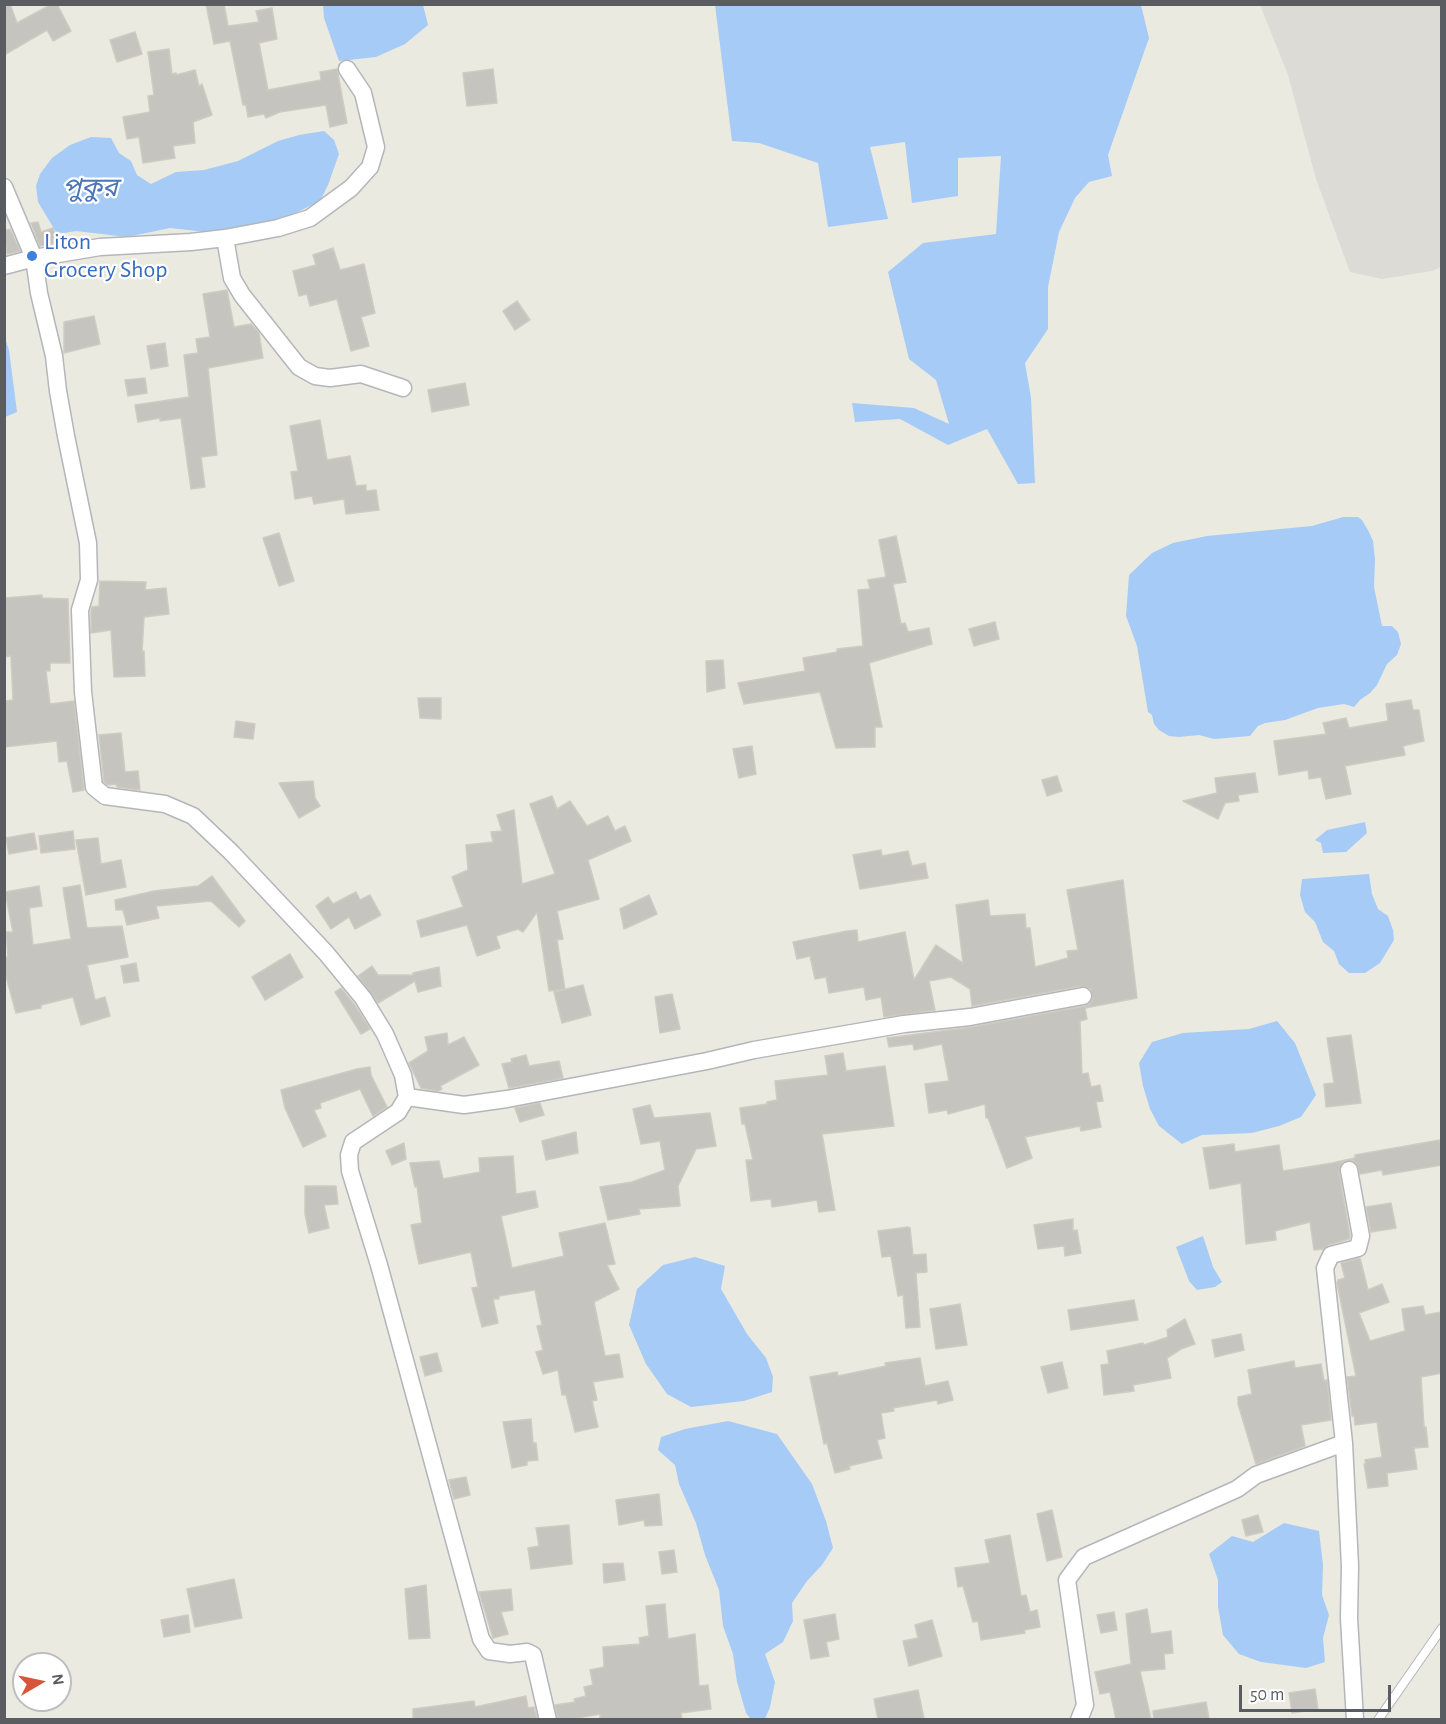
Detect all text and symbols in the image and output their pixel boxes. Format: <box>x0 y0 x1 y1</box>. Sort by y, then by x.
water label: পুকুর <box>62 172 118 204</box>
place label: Liton Grocery Shop <box>44 228 168 284</box>
marker: Liton Grocery Shop <box>25 249 39 263</box>
north arrow <box>12 1652 72 1712</box>
text: N <box>49 1673 67 1686</box>
scale bar <box>1242 1673 1394 1711</box>
text: 50 m <box>1250 1686 1284 1704</box>

